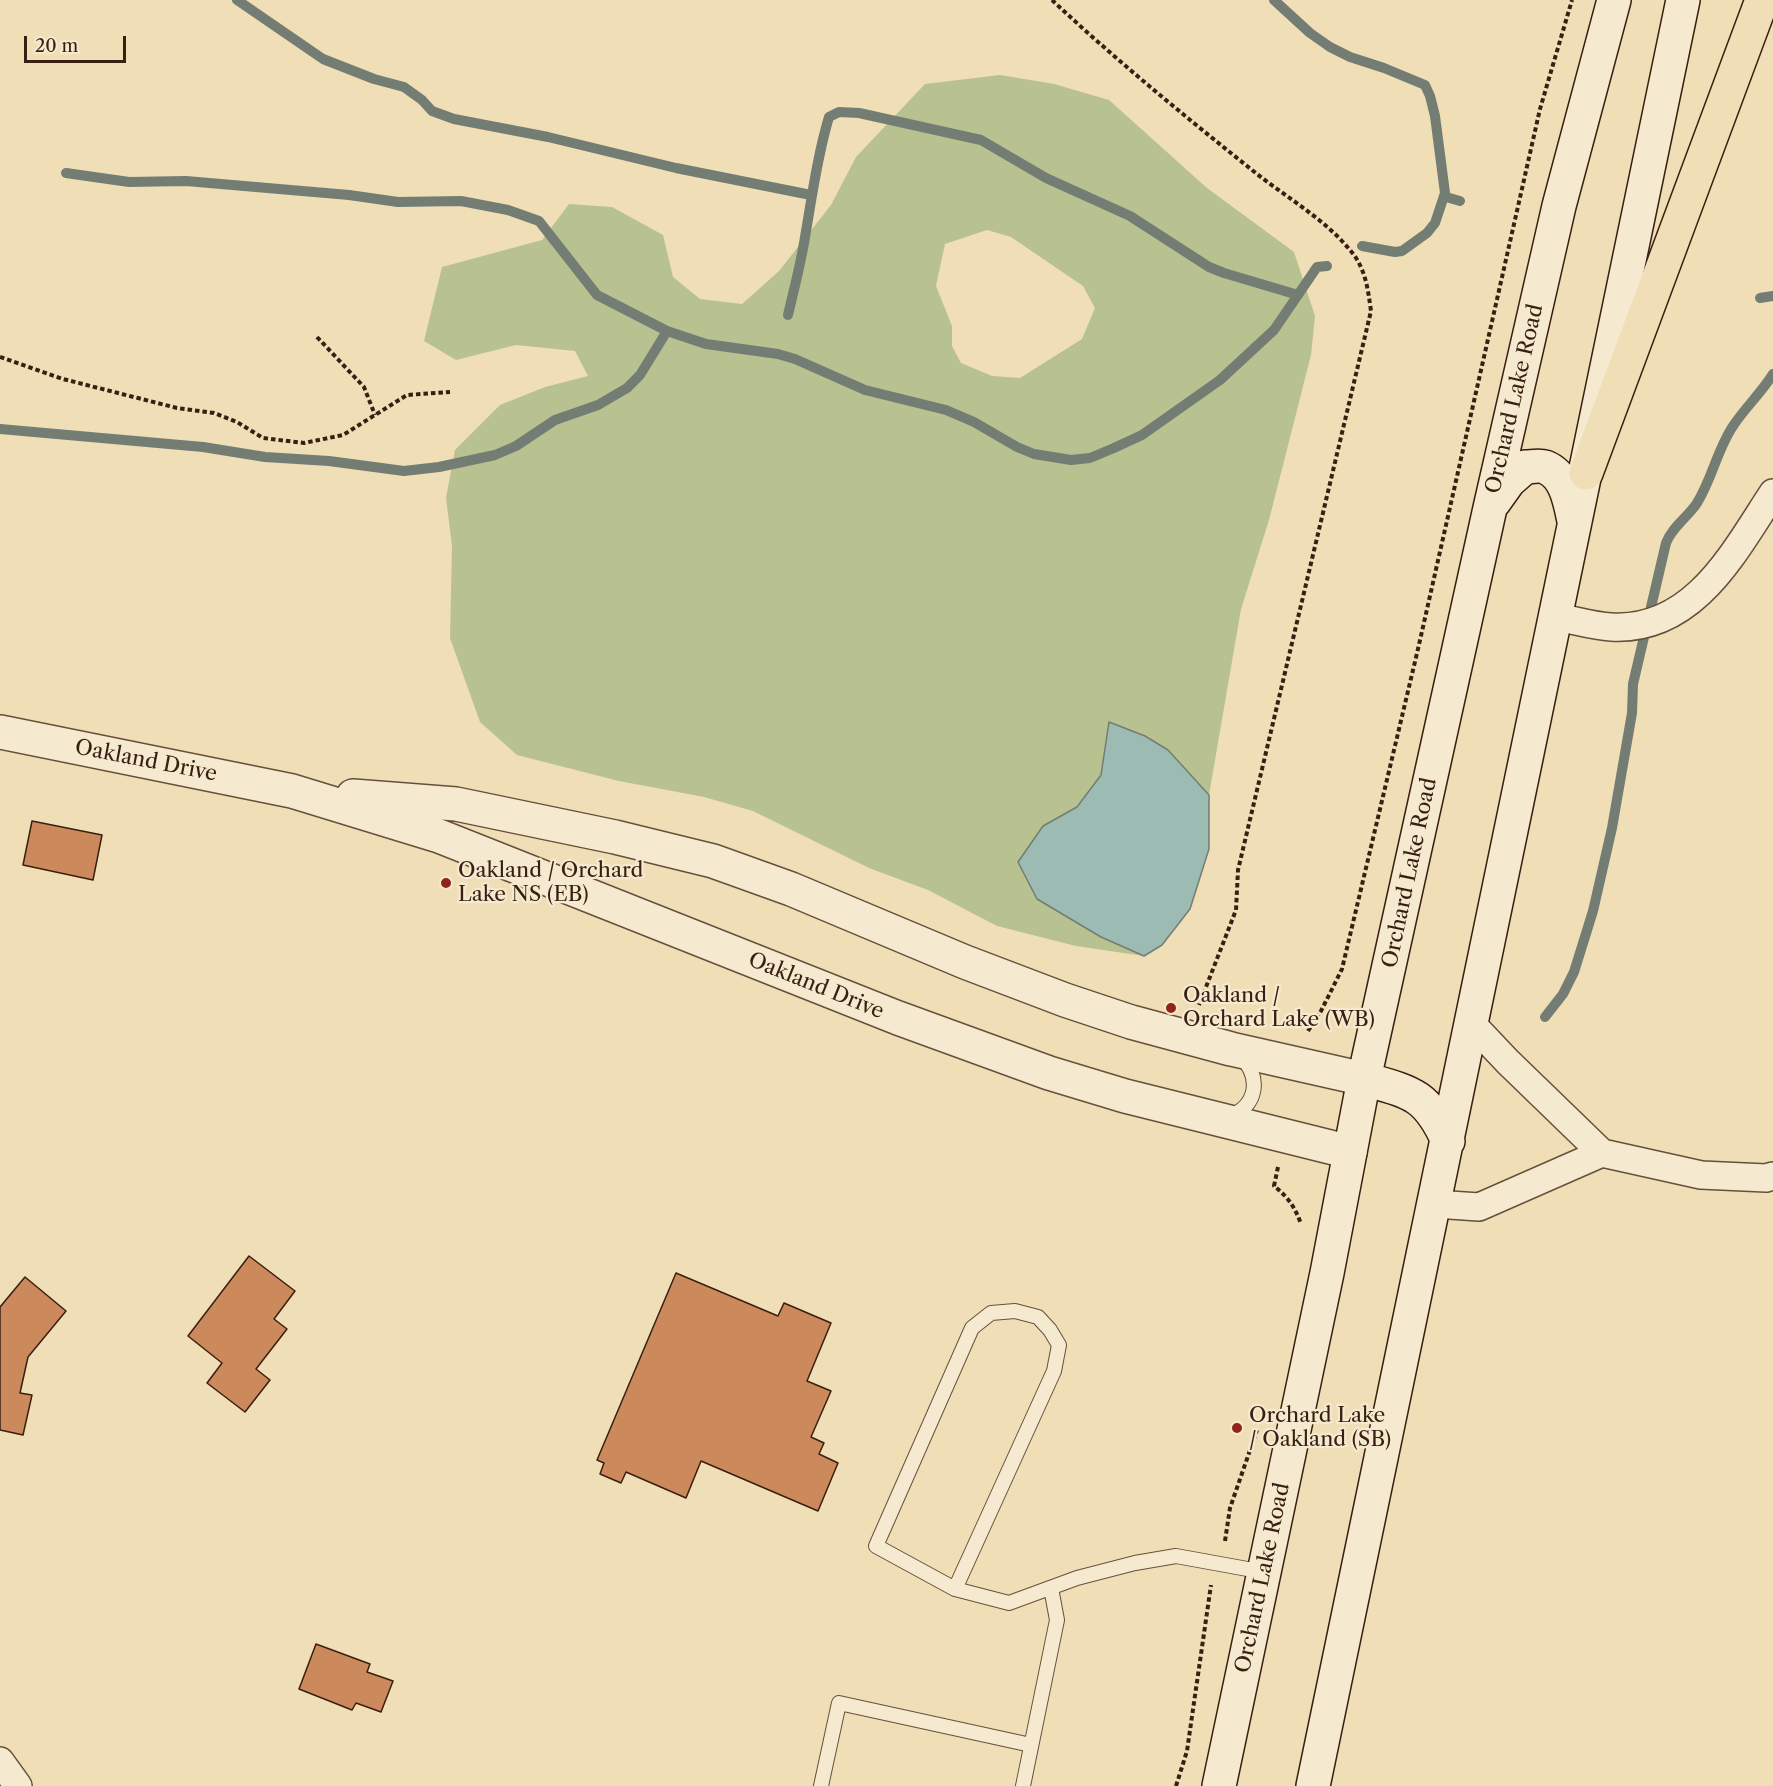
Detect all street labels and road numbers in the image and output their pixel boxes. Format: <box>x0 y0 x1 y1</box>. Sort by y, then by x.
street label: Orchard Lake Road <box>1481 302 1549 496</box>
street label: Oakland Drive <box>73 735 219 787</box>
street label: Orchard Lake Road <box>1378 776 1442 970</box>
street label: Oakland Drive <box>744 947 888 1025</box>
street label: Orchard Lake Road <box>1231 1481 1295 1675</box>

